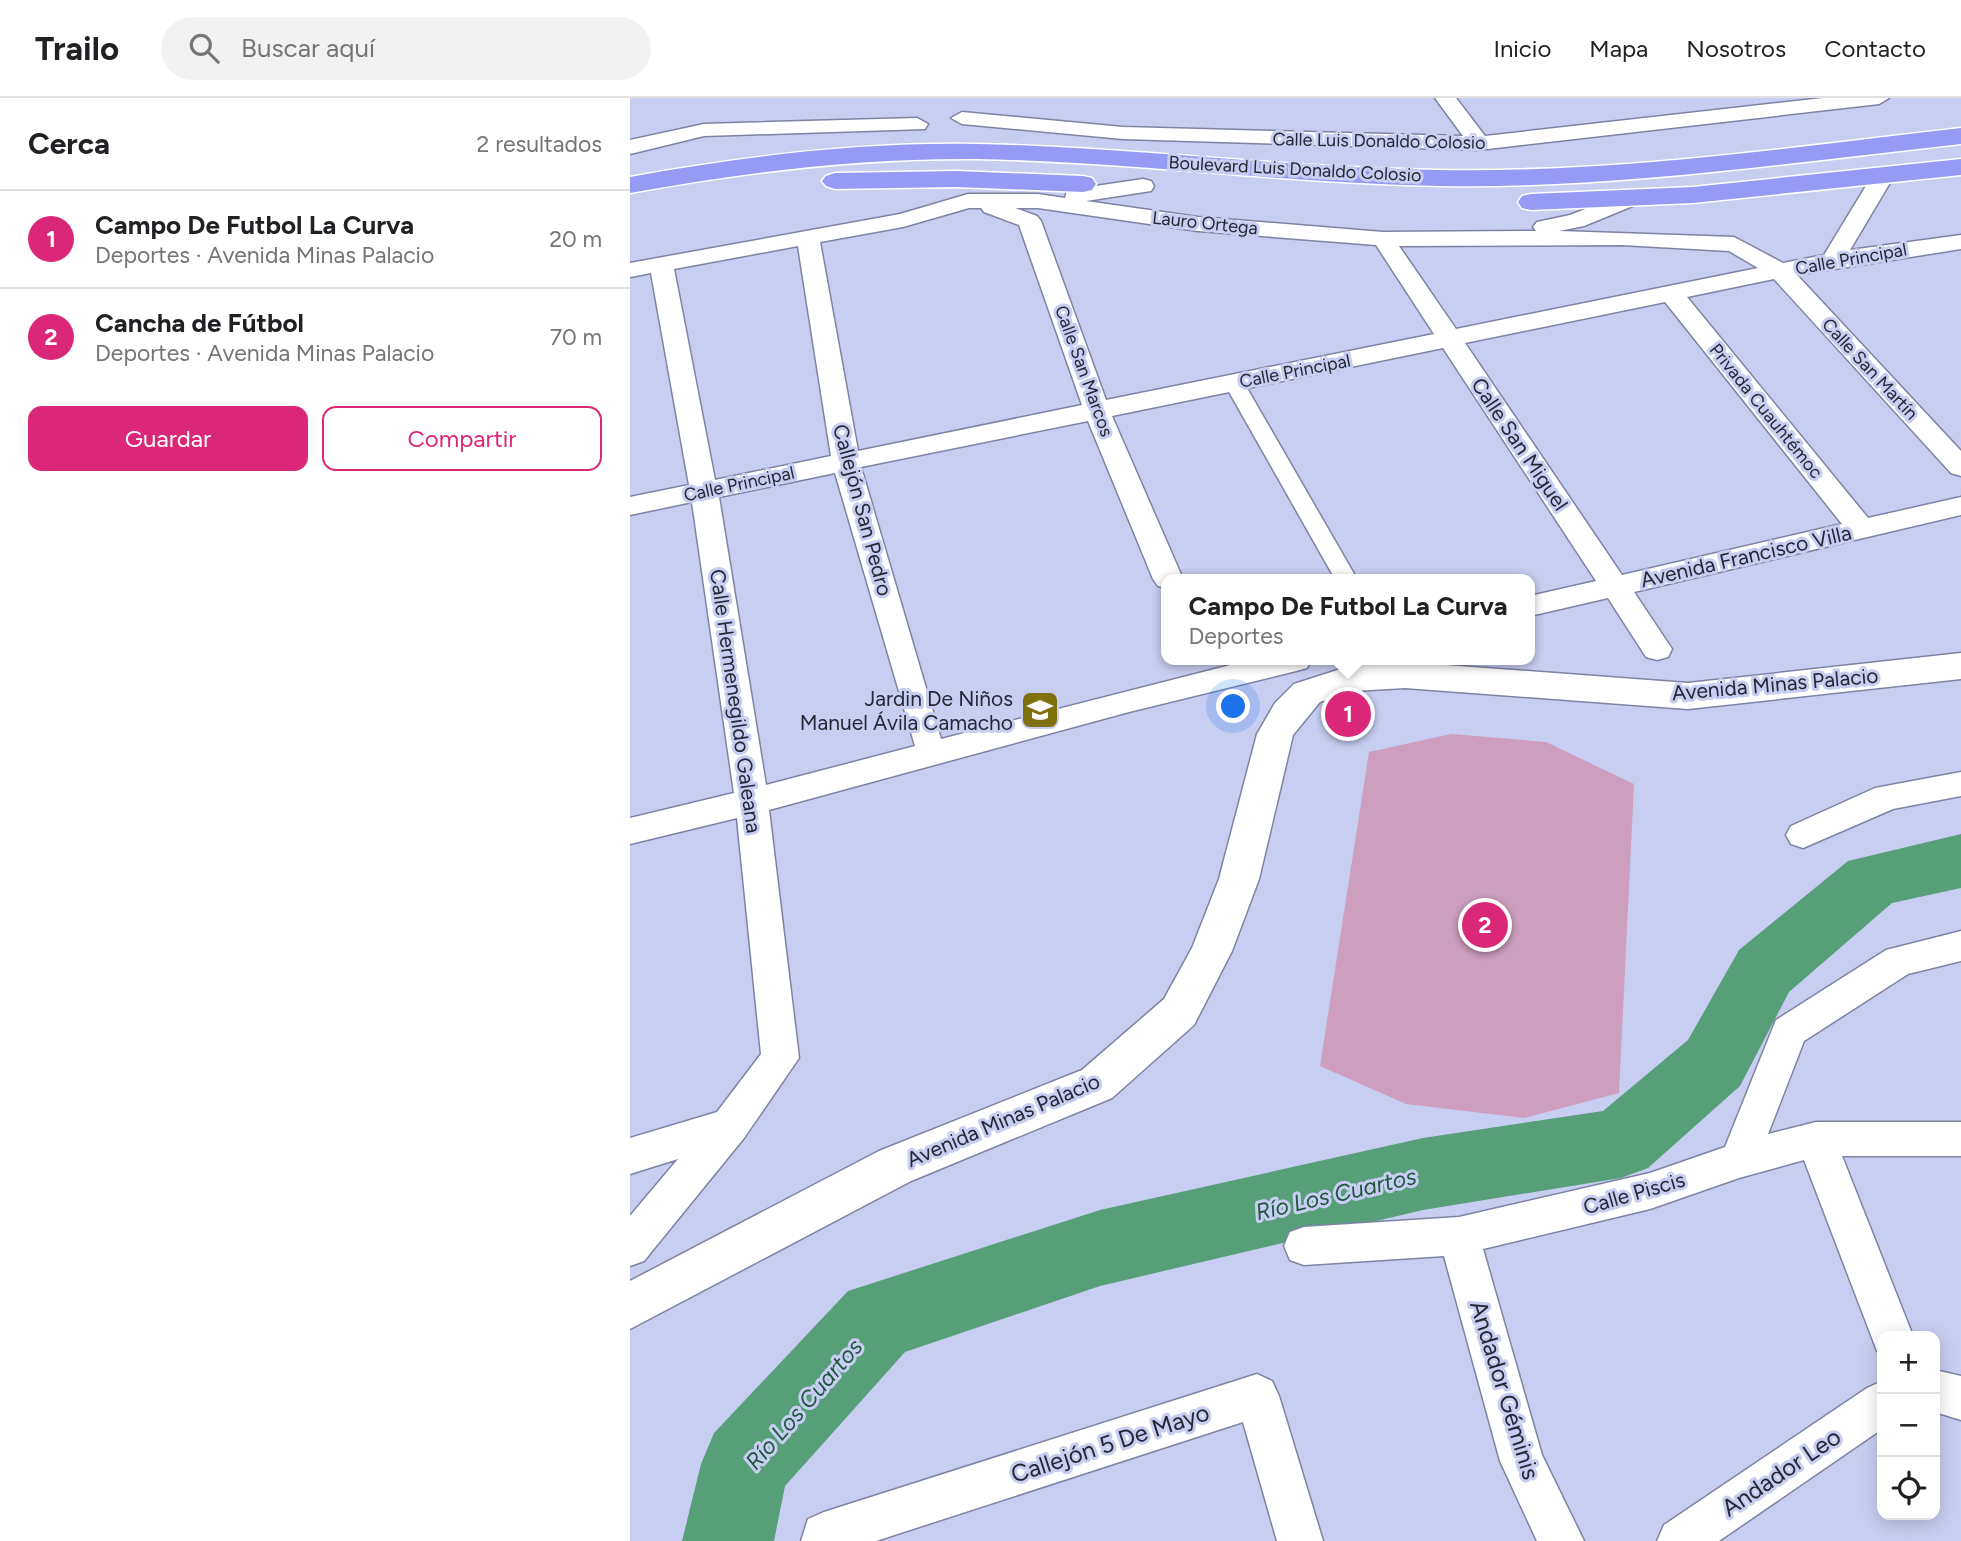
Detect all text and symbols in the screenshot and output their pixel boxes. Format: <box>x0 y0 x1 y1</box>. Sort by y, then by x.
search box <box>161 17 651 80</box>
text: Trailo <box>35 29 119 68</box>
icon: search <box>185 29 223 67</box>
text: Buscar aquí <box>241 32 375 64</box>
text: Inicio <box>1493 34 1551 63</box>
text: Mapa <box>1589 34 1648 63</box>
text: Nosotros <box>1686 34 1786 63</box>
text: Contacto <box>1824 34 1926 63</box>
text: Cerca <box>28 125 110 162</box>
street label: Calle Luis Donaldo Colosio <box>1272 128 1486 154</box>
text: 2 resultados <box>477 130 602 158</box>
street label: Boulevard Luis Donaldo Colosio <box>1168 151 1422 187</box>
street label: Lauro Ortega <box>1151 207 1259 239</box>
text: Campo De Futbol La Curva <box>95 209 414 241</box>
text: 1 <box>46 225 56 253</box>
text: 20 m <box>549 225 602 253</box>
street label: Calle Principal <box>1794 238 1908 280</box>
text: Deportes · Avenida Minas Palacio <box>95 241 434 269</box>
street label: Calle San Marcos <box>1050 302 1118 440</box>
text: Cancha de Fútbol <box>95 307 304 339</box>
street label: Calle San Martín <box>1817 314 1923 424</box>
text: 2 <box>44 323 58 351</box>
text: 70 m <box>550 323 602 351</box>
text: Deportes · Avenida Minas Palacio <box>95 339 434 367</box>
street label: Privada Cuauhtémoc <box>1705 339 1827 483</box>
street label: Calle Principal <box>1238 349 1352 393</box>
street label: Calle San Miguel <box>1466 373 1574 515</box>
button: Guardar <box>28 406 308 471</box>
button: Compartir <box>322 406 602 471</box>
street label: Callejón San Pedro <box>828 421 898 599</box>
street label: Calle Principal <box>682 462 796 506</box>
street label: Avenida Francisco Villa <box>1638 520 1854 592</box>
street label: Calle Hermenegildo Galeana <box>705 568 767 834</box>
popup <box>1161 574 1535 665</box>
text: Campo De Futbol La Curva <box>1188 590 1508 622</box>
text: Deportes <box>1188 622 1284 650</box>
street label: Avenida Minas Palacio <box>1671 663 1879 705</box>
place label: Jardin De Niños Manuel Ávila Camacho <box>800 686 1013 735</box>
pin: 1 <box>1325 688 1371 740</box>
school or university icon: Jardin De Niños Manuel Ávila Camacho <box>1019 689 1061 731</box>
your location <box>1216 689 1250 723</box>
pin: 2 <box>1462 899 1508 951</box>
street label: Avenida Minas Palacio <box>903 1068 1103 1172</box>
water label: Río Los Cuartos <box>1253 1162 1419 1226</box>
street label: Calle Piscis <box>1580 1167 1688 1219</box>
street label: Andador Géminis <box>1464 1297 1546 1483</box>
map controls <box>1877 1331 1940 1520</box>
button: + <box>1877 1331 1940 1394</box>
water label: Río Los Cuartos <box>740 1333 869 1475</box>
button: − <box>1877 1394 1940 1457</box>
street label: Callejón 5 De Mayo <box>1007 1397 1213 1489</box>
street label: Andador Leo <box>1716 1422 1846 1522</box>
button: locate <box>1877 1457 1940 1520</box>

